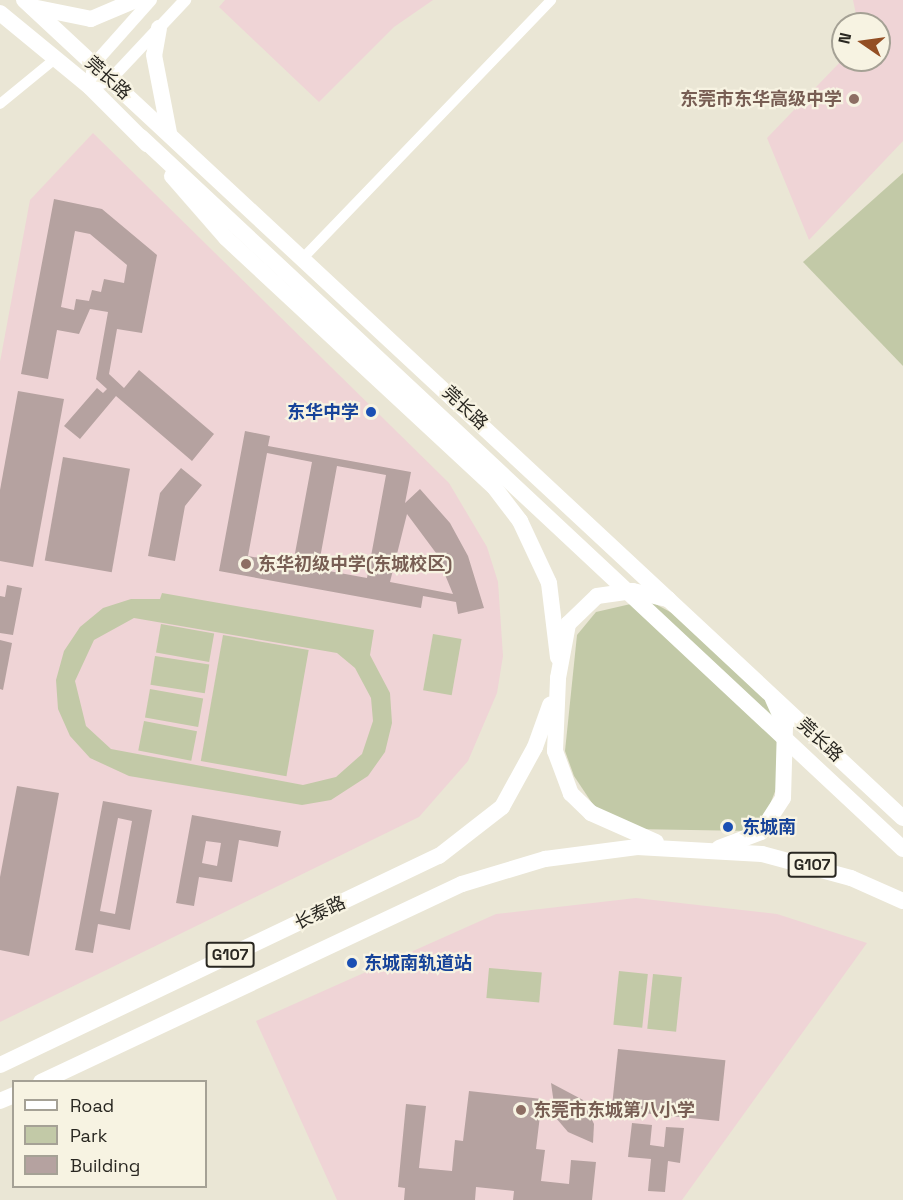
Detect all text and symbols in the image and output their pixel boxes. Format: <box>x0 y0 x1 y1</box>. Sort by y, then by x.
north arrow <box>831 12 891 72</box>
text: N <box>833 31 856 46</box>
street label: 莞长路 <box>81 52 135 104</box>
place label: 东莞市东华高级中学 <box>680 88 842 110</box>
marker: 东莞市东华高级中学 <box>847 92 861 106</box>
street label: 莞长路 <box>438 382 492 434</box>
place label: 东华中学 <box>287 401 359 423</box>
marker: 东华中学 <box>364 405 378 419</box>
place label: 东华初级中学(东城校区) <box>258 553 452 575</box>
marker: 东华初级中学(东城校区) <box>239 557 253 571</box>
street label: 莞长路 <box>793 714 847 766</box>
place label: 东城南 <box>742 816 796 838</box>
marker: 东城南 <box>719 818 737 836</box>
road number: G107 <box>786 852 838 878</box>
street label: 长泰路 <box>291 892 349 934</box>
road number: G107 <box>204 942 256 968</box>
place label: 东城南轨道站 <box>364 952 472 974</box>
marker: 东城南轨道站 <box>345 956 359 970</box>
legend <box>12 1080 207 1188</box>
text: Road <box>70 1094 114 1117</box>
place label: 东莞市东城第八小学 <box>533 1099 695 1121</box>
marker: 东莞市东城第八小学 <box>514 1103 528 1117</box>
text: Park <box>70 1124 107 1147</box>
text: Building <box>70 1154 140 1177</box>

